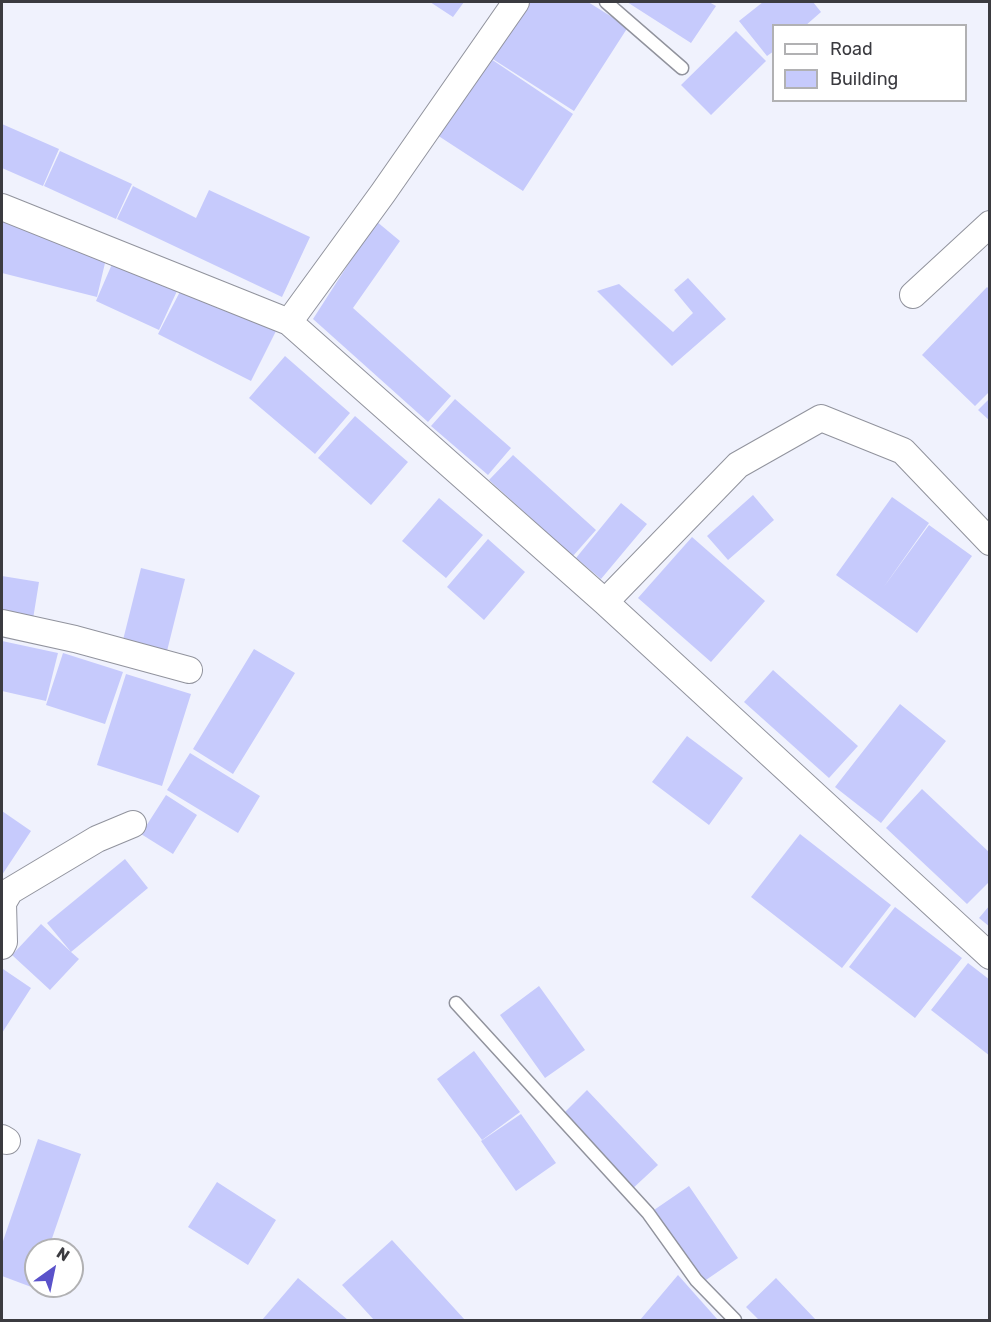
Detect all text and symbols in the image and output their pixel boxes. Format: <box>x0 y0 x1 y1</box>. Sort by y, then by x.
legend <box>772 24 967 102</box>
text: Road <box>830 38 873 60</box>
text: Building <box>830 68 898 90</box>
north arrow <box>24 1238 84 1298</box>
text: N <box>53 1243 73 1265</box>

